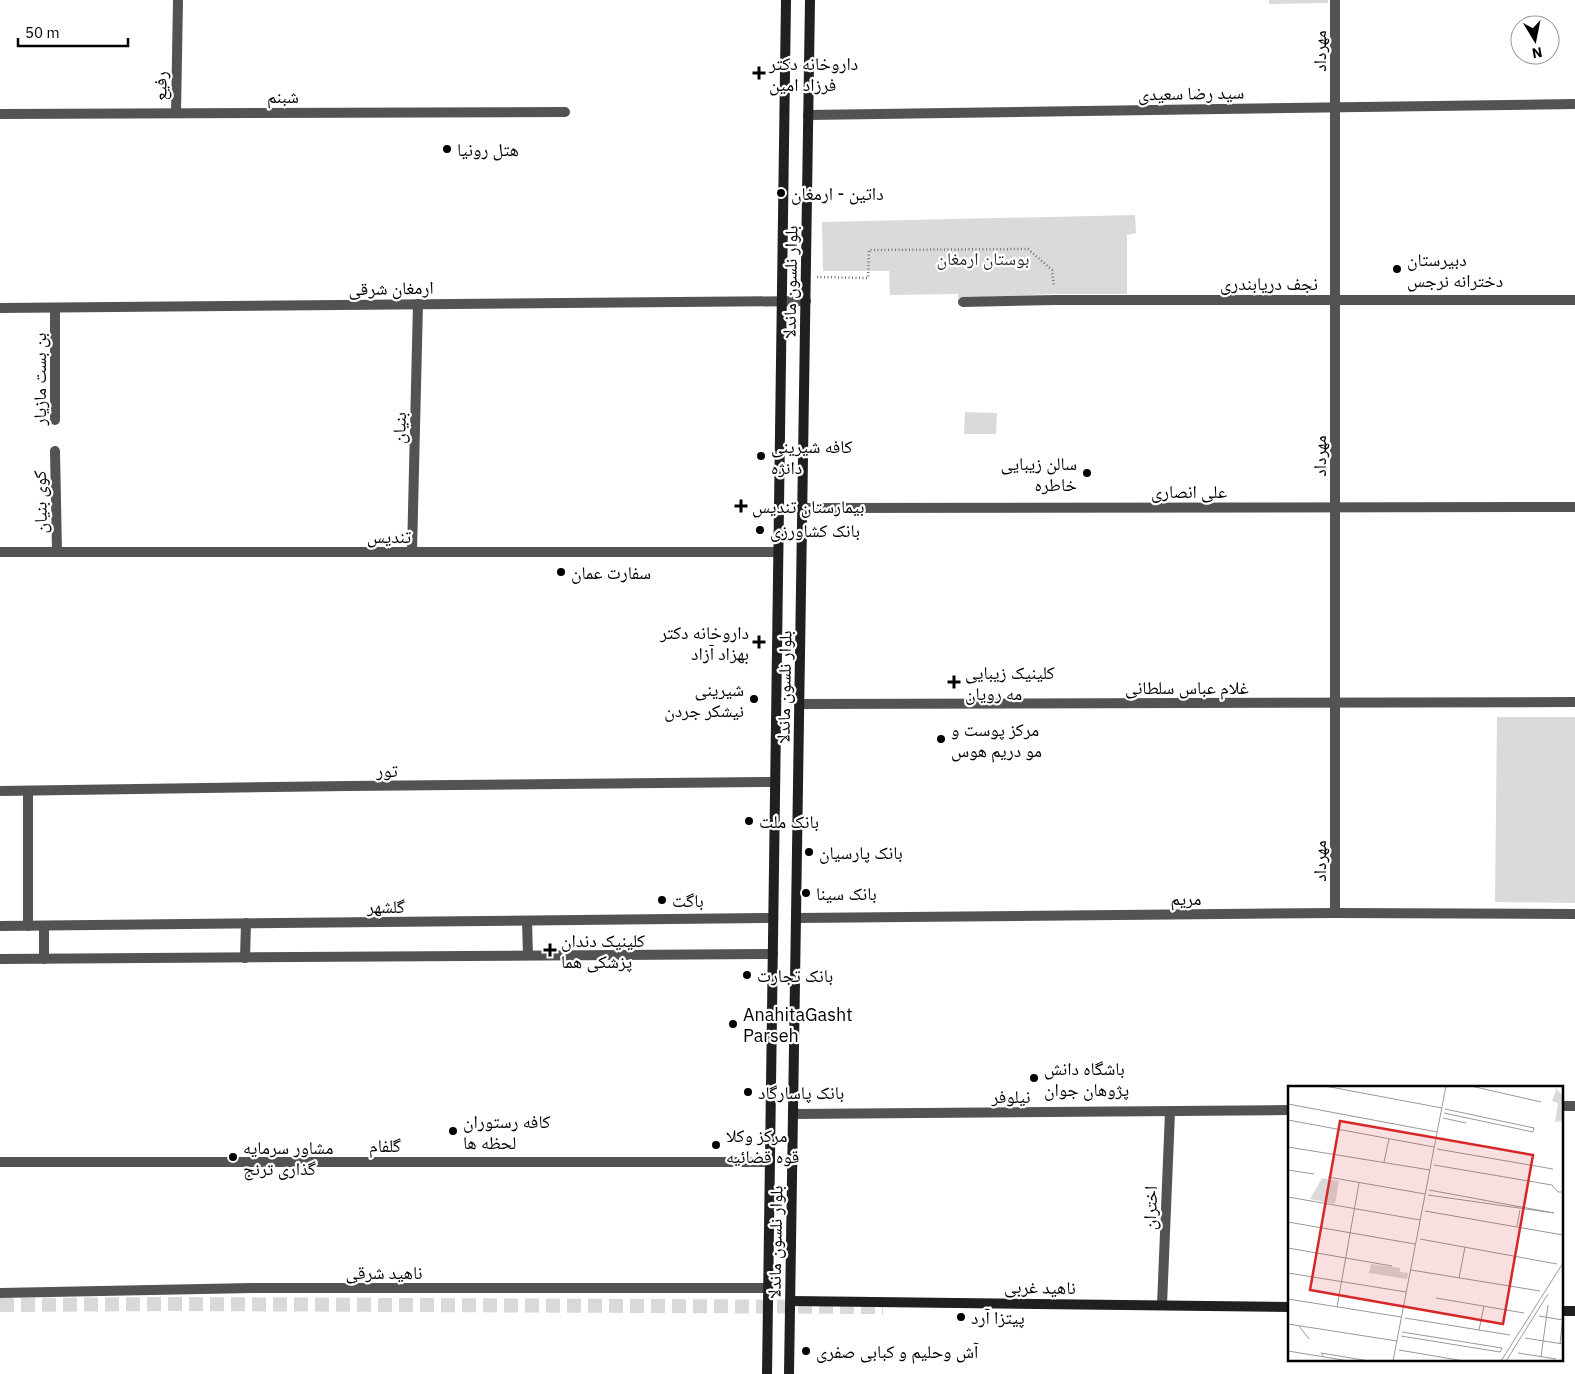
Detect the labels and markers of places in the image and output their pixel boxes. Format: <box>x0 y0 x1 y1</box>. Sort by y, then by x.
place label: داروخانه دکتر فرزاد امین <box>768 52 858 96</box>
marker: داروخانه دکتر فرزاد امین <box>753 67 765 79</box>
place label: هتل رونیا <box>457 138 519 161</box>
marker: هتل رونیا <box>441 143 453 155</box>
place label: داتین - ارمغان <box>791 182 884 205</box>
marker: داتین - ارمغان <box>775 187 787 199</box>
place label: دبیرستان دخترانه نرجس <box>1407 248 1503 292</box>
marker: دبیرستان دخترانه نرجس <box>1391 263 1403 275</box>
place label: کافه شیرینی دانژه <box>771 435 853 479</box>
marker: کافه شیرینی دانژه <box>755 450 767 462</box>
place label: سالن زیبایی خاطره <box>1001 452 1077 496</box>
marker: سالن زیبایی خاطره <box>1081 467 1093 479</box>
place label: بیمارستان تندیس <box>752 495 865 518</box>
marker: بیمارستان تندیس <box>734 499 748 513</box>
place label: بانک کشاورزی <box>770 519 860 542</box>
marker: بانک کشاورزی <box>754 524 766 536</box>
place label: سفارت عمان <box>571 561 651 584</box>
marker: سفارت عمان <box>555 566 567 578</box>
place label: داروخانه دکتر بهزاد آزاد <box>659 621 749 665</box>
marker: داروخانه دکتر بهزاد آزاد <box>753 636 765 648</box>
place label: کلینیک زیبایی مه رویان <box>965 661 1055 705</box>
marker: کلینیک زیبایی مه رویان <box>947 675 961 689</box>
place label: شیرینی نیشکر جردن <box>664 678 744 722</box>
marker: شیرینی نیشکر جردن <box>748 693 760 705</box>
place label: مرکز پوست و مو دریم هوس <box>951 718 1042 763</box>
marker: مرکز پوست و مو دریم هوس <box>935 733 947 745</box>
place label: بانک ملت <box>759 810 819 833</box>
marker: بانک ملت <box>743 815 755 827</box>
place label: بانک پارسیان <box>819 841 903 864</box>
marker: بانک پارسیان <box>803 846 815 858</box>
place label: بانک سینا <box>816 882 877 905</box>
marker: بانک سینا <box>800 887 812 899</box>
place label: باگت <box>672 889 704 912</box>
marker: باگت <box>656 894 668 906</box>
place label: کلینیک دندان پزشکی هما <box>561 929 646 973</box>
marker: کلینیک دندان پزشکی هما <box>543 943 557 957</box>
place label: بانک تجارت <box>757 964 833 987</box>
marker: بانک تجارت <box>741 969 753 981</box>
place label: AnahitaGasht Parseh <box>743 1003 852 1047</box>
marker: AnahitaGasht Parseh <box>727 1018 739 1030</box>
place label: باشگاه دانش پژوهان جوان <box>1044 1057 1129 1101</box>
marker: باشگاه دانش پژوهان جوان <box>1028 1072 1040 1084</box>
place label: بانک پاسارگاد <box>758 1081 844 1104</box>
marker: بانک پاسارگاد <box>742 1086 754 1098</box>
place label: کافه رستوران لحظه ها <box>463 1110 551 1154</box>
place label: مرکز وکلا قوه قضائیه <box>726 1124 799 1168</box>
marker: کافه رستوران لحظه ها <box>447 1125 459 1137</box>
place label: مشاور سرمایه گذاری ترنج <box>243 1136 334 1181</box>
marker: مرکز وکلا قوه قضائیه <box>710 1139 722 1151</box>
marker: مشاور سرمایه گذاری ترنج <box>227 1151 239 1163</box>
place label: پیتزا آرد <box>971 1306 1025 1329</box>
marker: پیتزا آرد <box>955 1311 967 1323</box>
place label: آش وحلیم و کبابی صفری <box>816 1340 979 1364</box>
marker: آش وحلیم و کبابی صفری <box>800 1345 812 1357</box>

